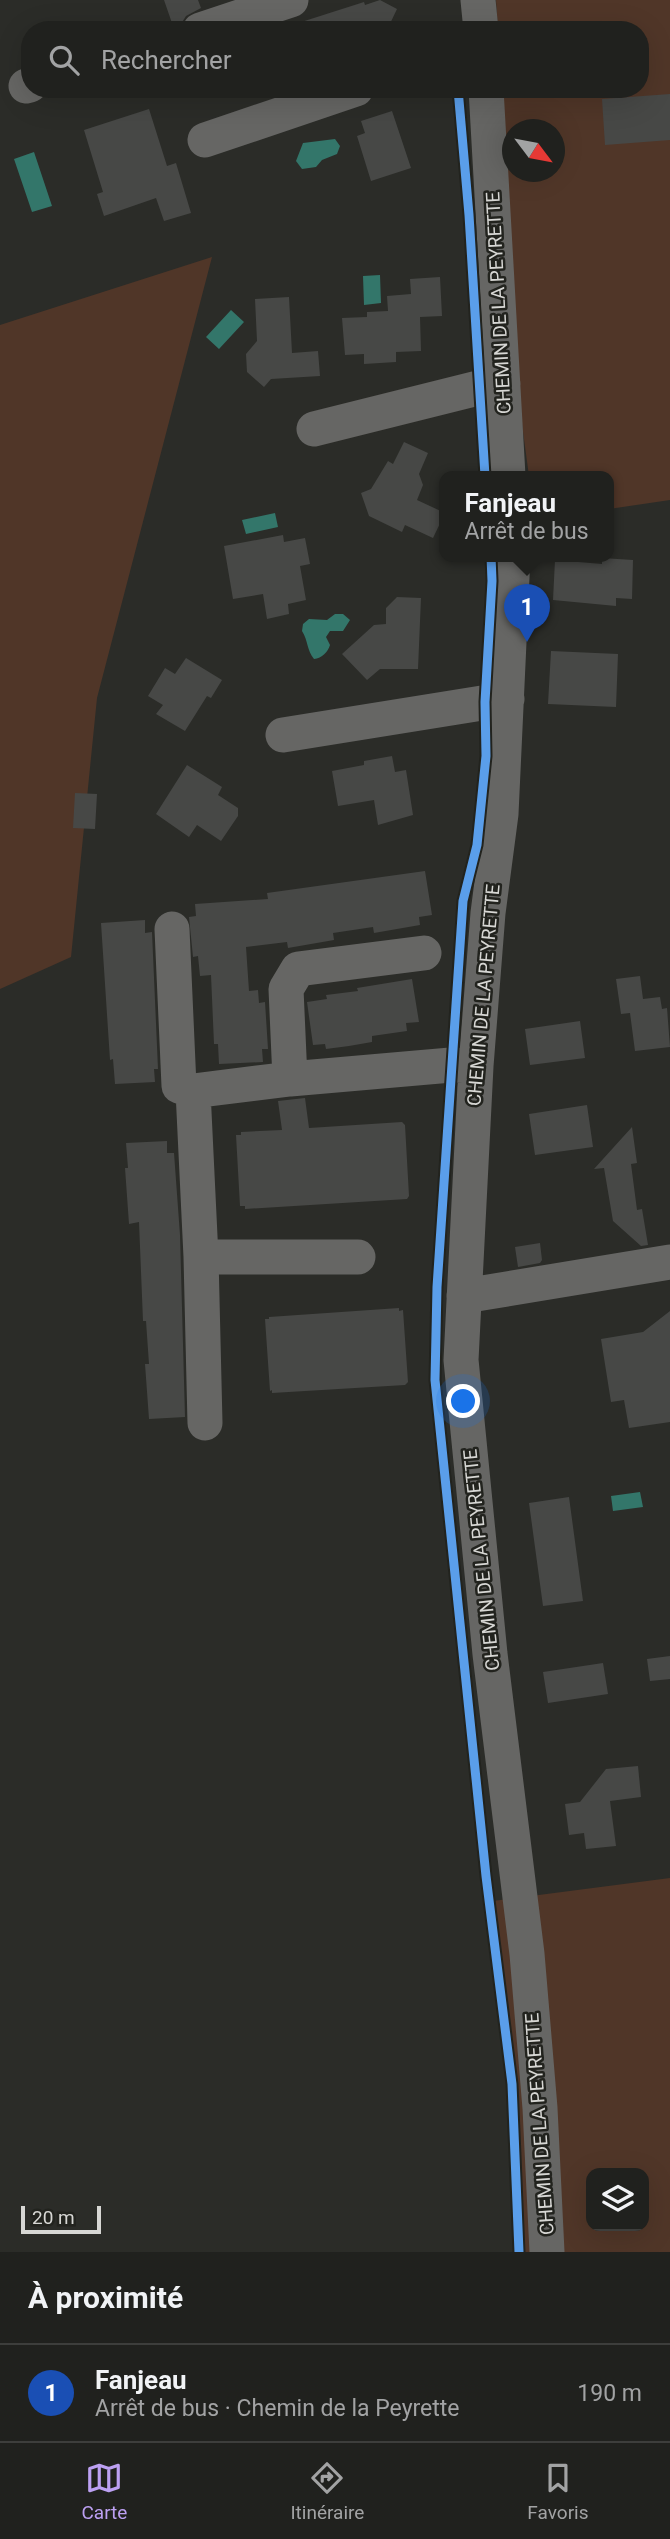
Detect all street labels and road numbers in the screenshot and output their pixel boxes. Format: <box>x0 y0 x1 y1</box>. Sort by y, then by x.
street label: CHEMIN DE LA PEYRETTE <box>481 191 516 415</box>
street label: CHEMIN DE LA PEYRETTE <box>462 883 505 1107</box>
street label: CHEMIN DE LA PEYRETTE <box>458 1448 505 1672</box>
street label: CHEMIN DE LA PEYRETTE <box>520 2012 559 2236</box>

